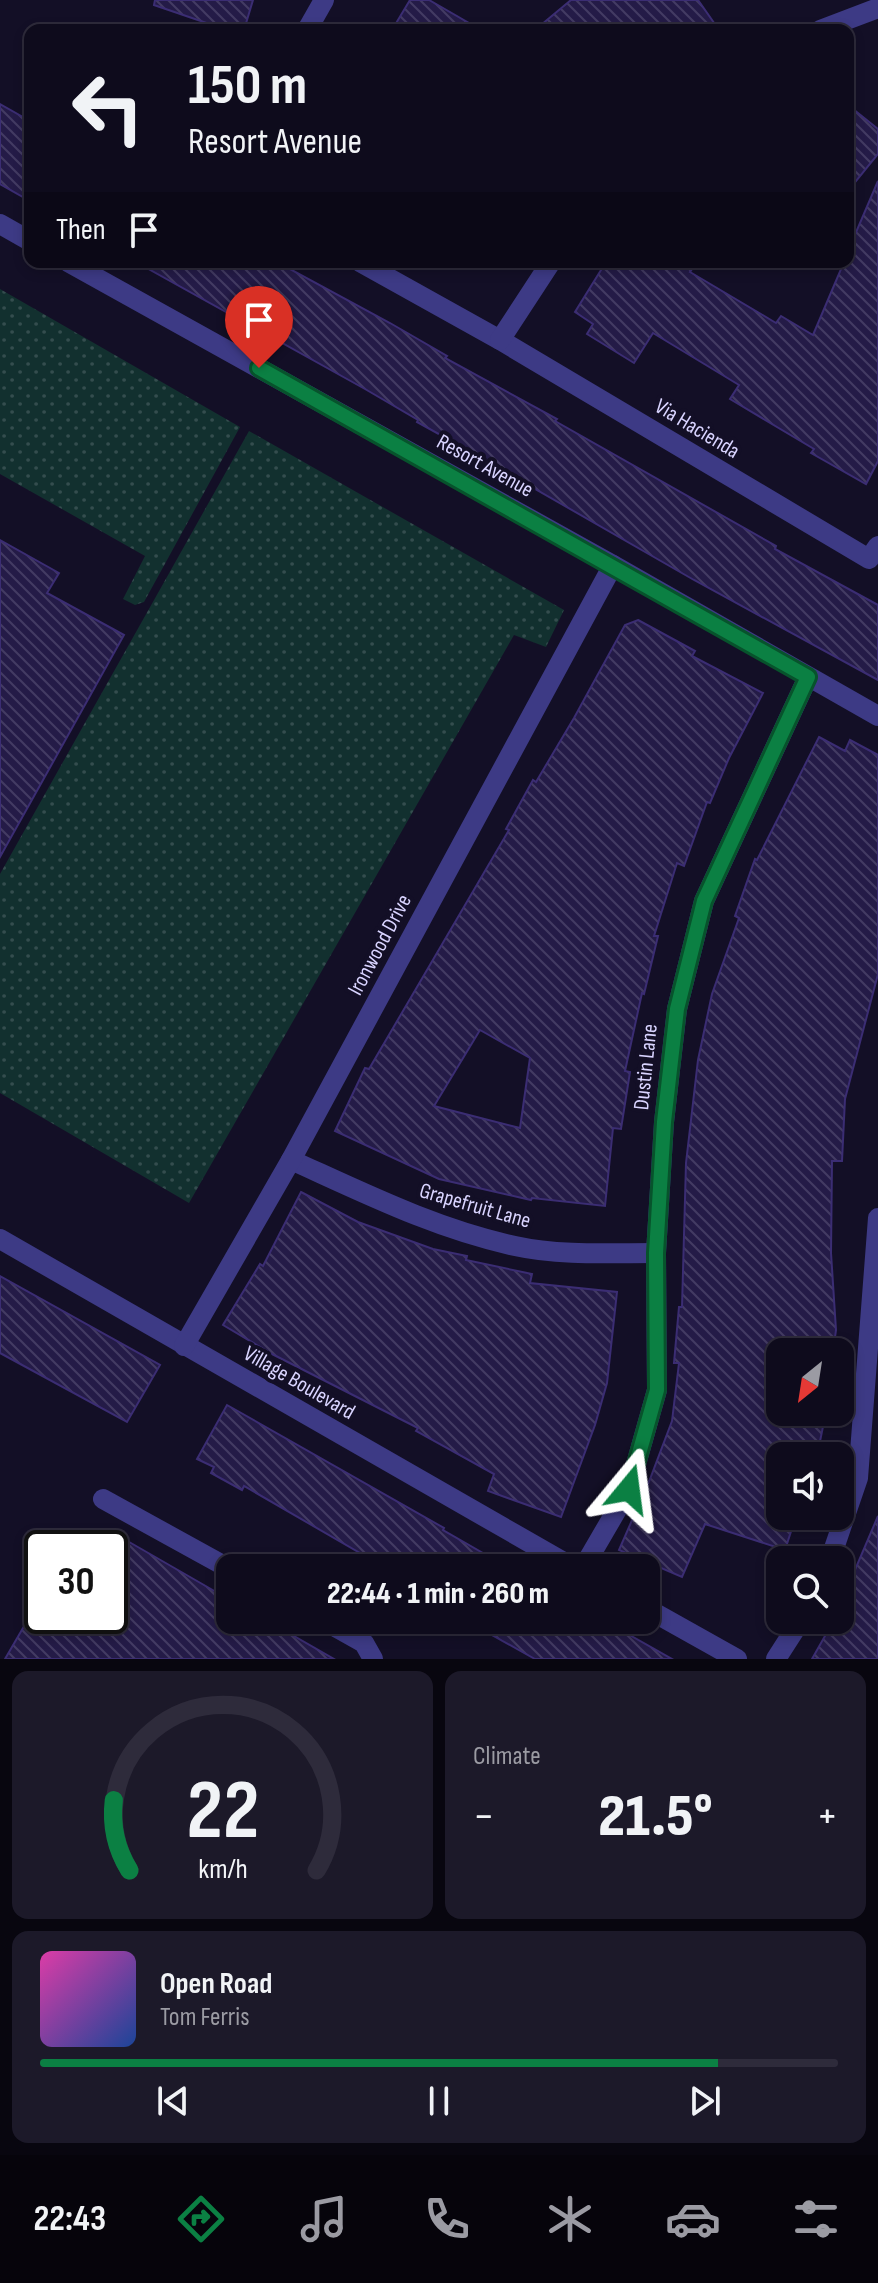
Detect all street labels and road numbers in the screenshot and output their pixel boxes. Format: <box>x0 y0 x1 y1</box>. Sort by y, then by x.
street label: Via Hacienda <box>650 393 744 465</box>
street label: Resort Avenue <box>432 428 538 504</box>
street label: Ironwood Drive <box>342 890 418 1000</box>
street label: Dustin Lane <box>628 1023 664 1111</box>
street label: Grapefruit Lane <box>416 1177 534 1235</box>
street label: Village Boulevard <box>238 1340 360 1426</box>

